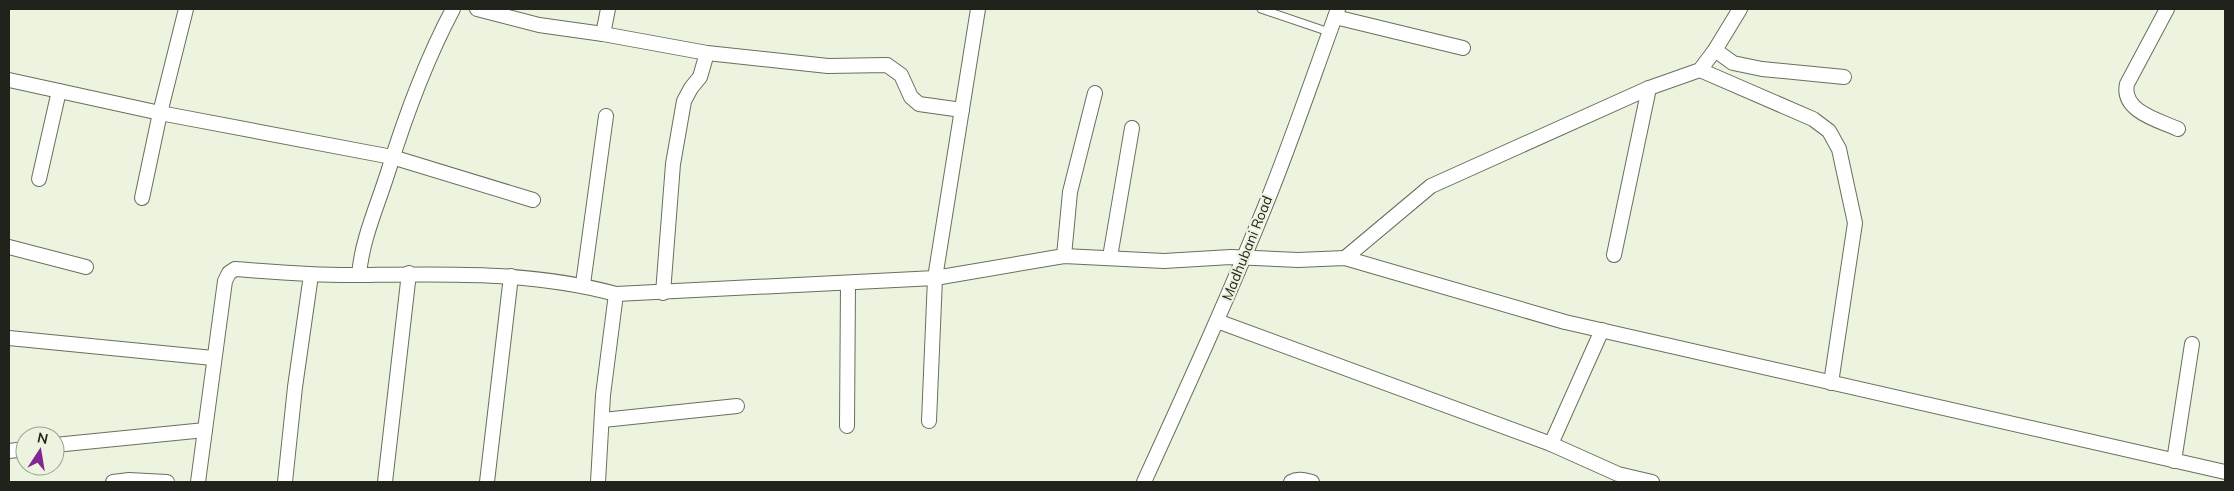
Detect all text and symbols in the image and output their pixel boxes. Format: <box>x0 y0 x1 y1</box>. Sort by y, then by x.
street label: Madhubani Road <box>1218 193 1276 303</box>
north arrow <box>15 426 65 476</box>
text: N <box>36 428 50 448</box>

